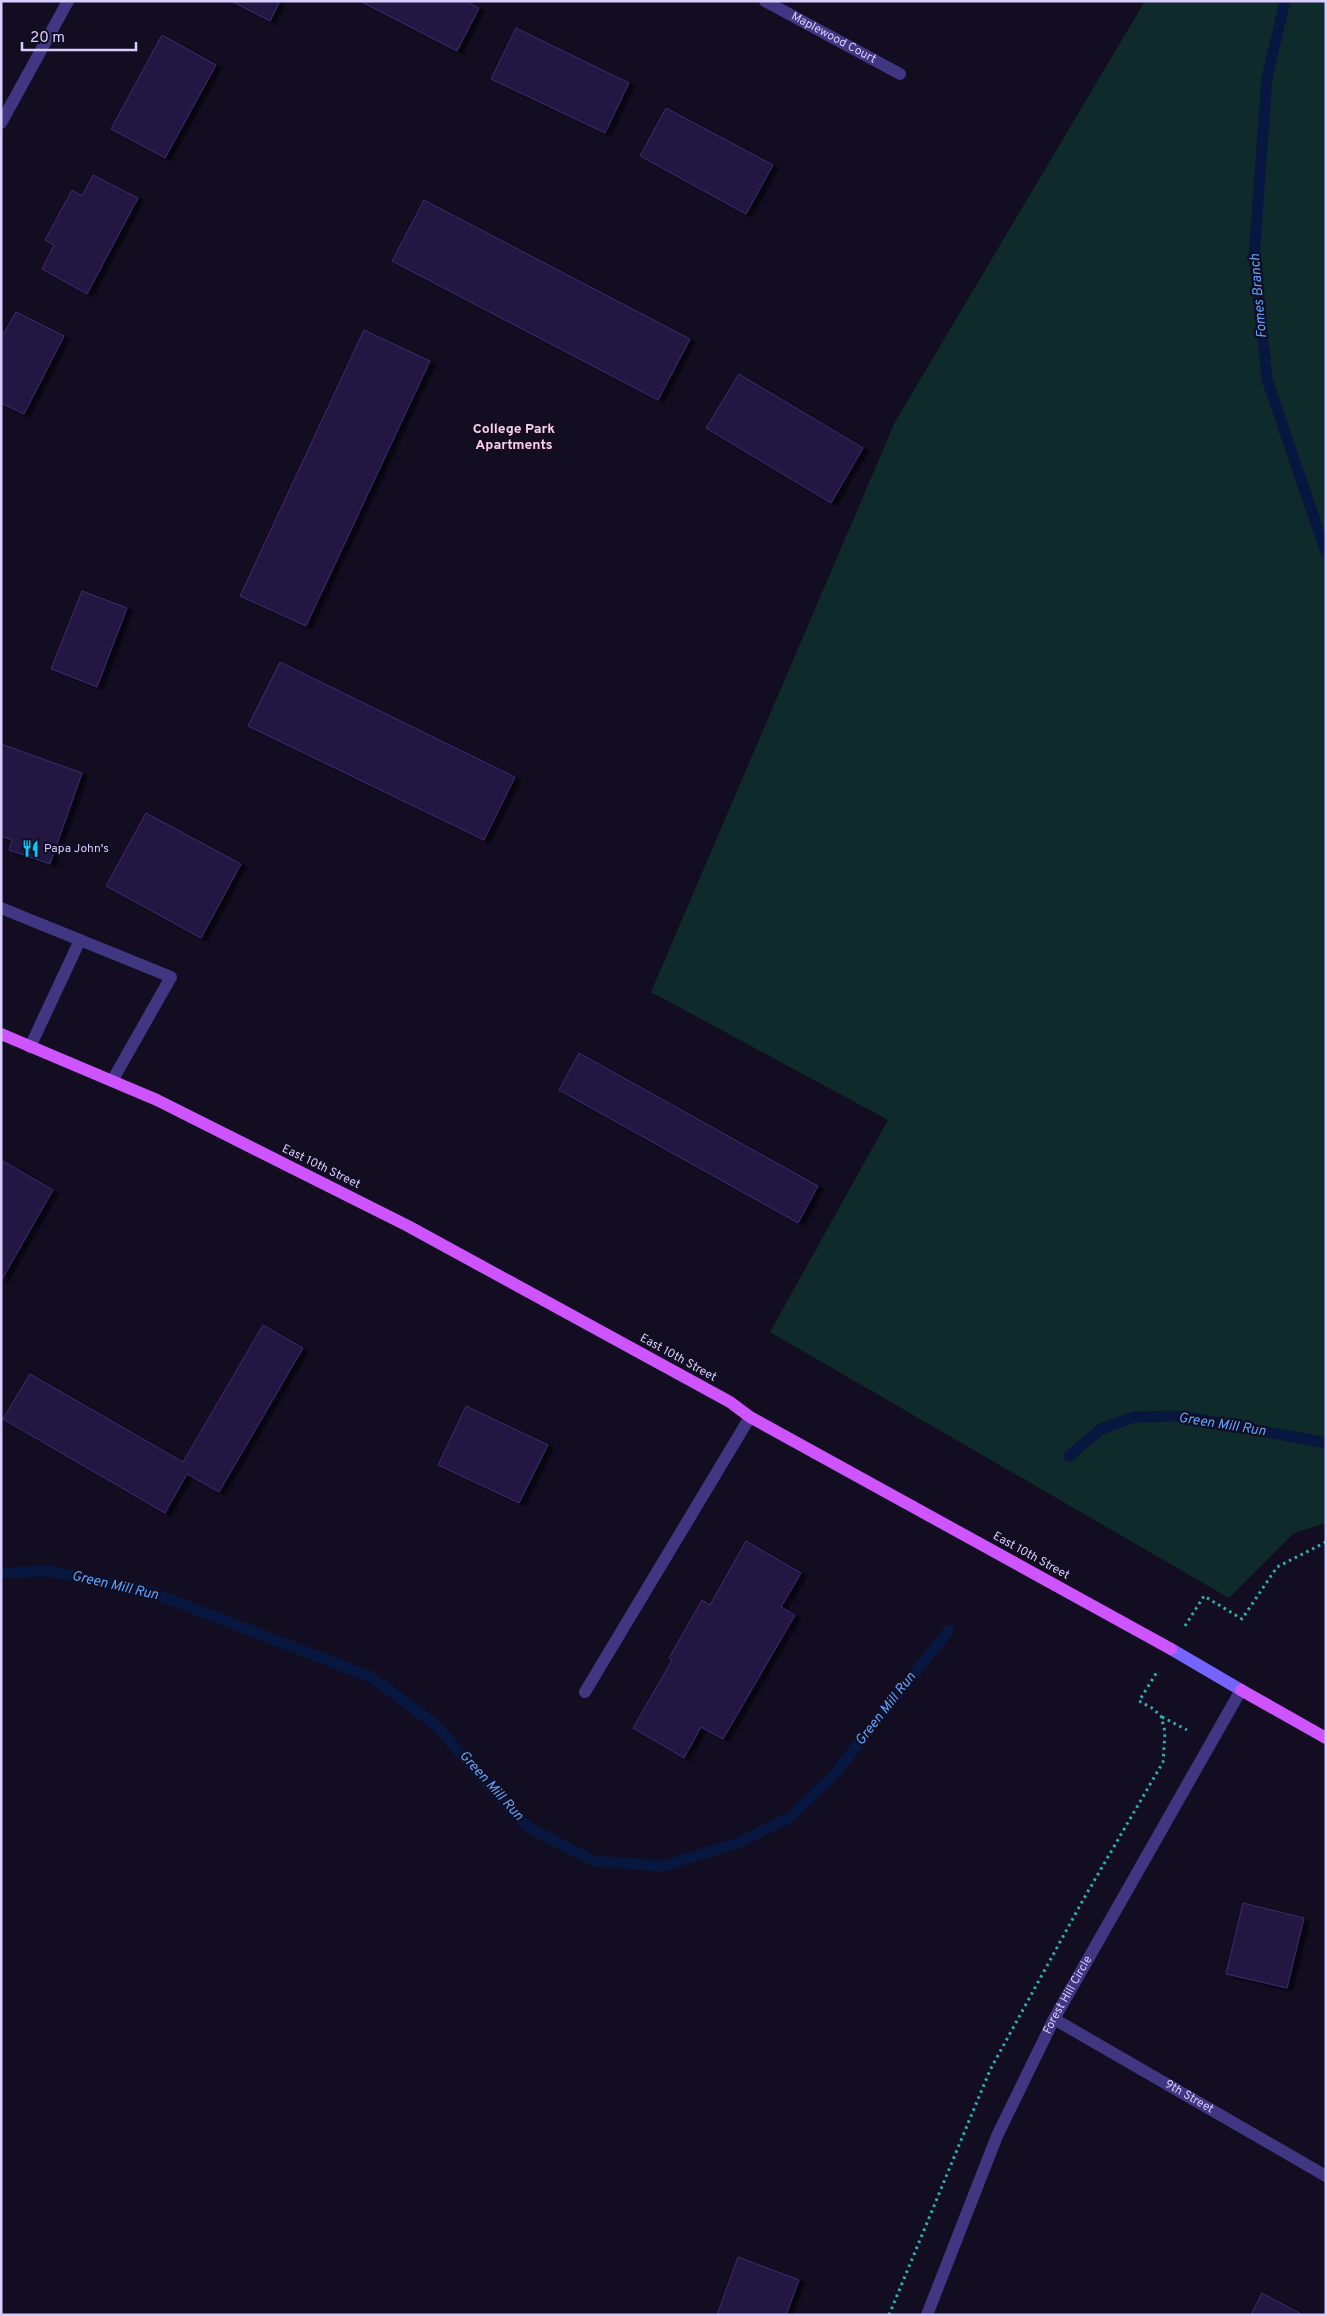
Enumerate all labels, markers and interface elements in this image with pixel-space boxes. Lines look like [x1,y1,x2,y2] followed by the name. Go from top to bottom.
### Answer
[788,9,879,68] street label: Maplewood Court
[22,20,136,52] scale bar
[30,29,65,48] text: 20 m
[1247,253,1271,339] water label: Fomes Branch
[473,421,555,454] district label: College Park Apartments
[20,839,40,859] restaurant icon: Papa John's
[44,841,109,857] place label: Papa John's
[279,1141,363,1193] street label: East 10th Street
[637,1330,719,1386] street label: East 10th Street
[1177,1410,1267,1440] water label: Green Mill Run
[990,1528,1072,1584] street label: East 10th Street
[70,1568,160,1604] water label: Green Mill Run
[852,1669,920,1749] water label: Green Mill Run
[455,1748,527,1825] water label: Green Mill Run
[1040,1953,1096,2037] street label: Forest Hill Circle
[1162,2077,1217,2117] street label: 9th Street

